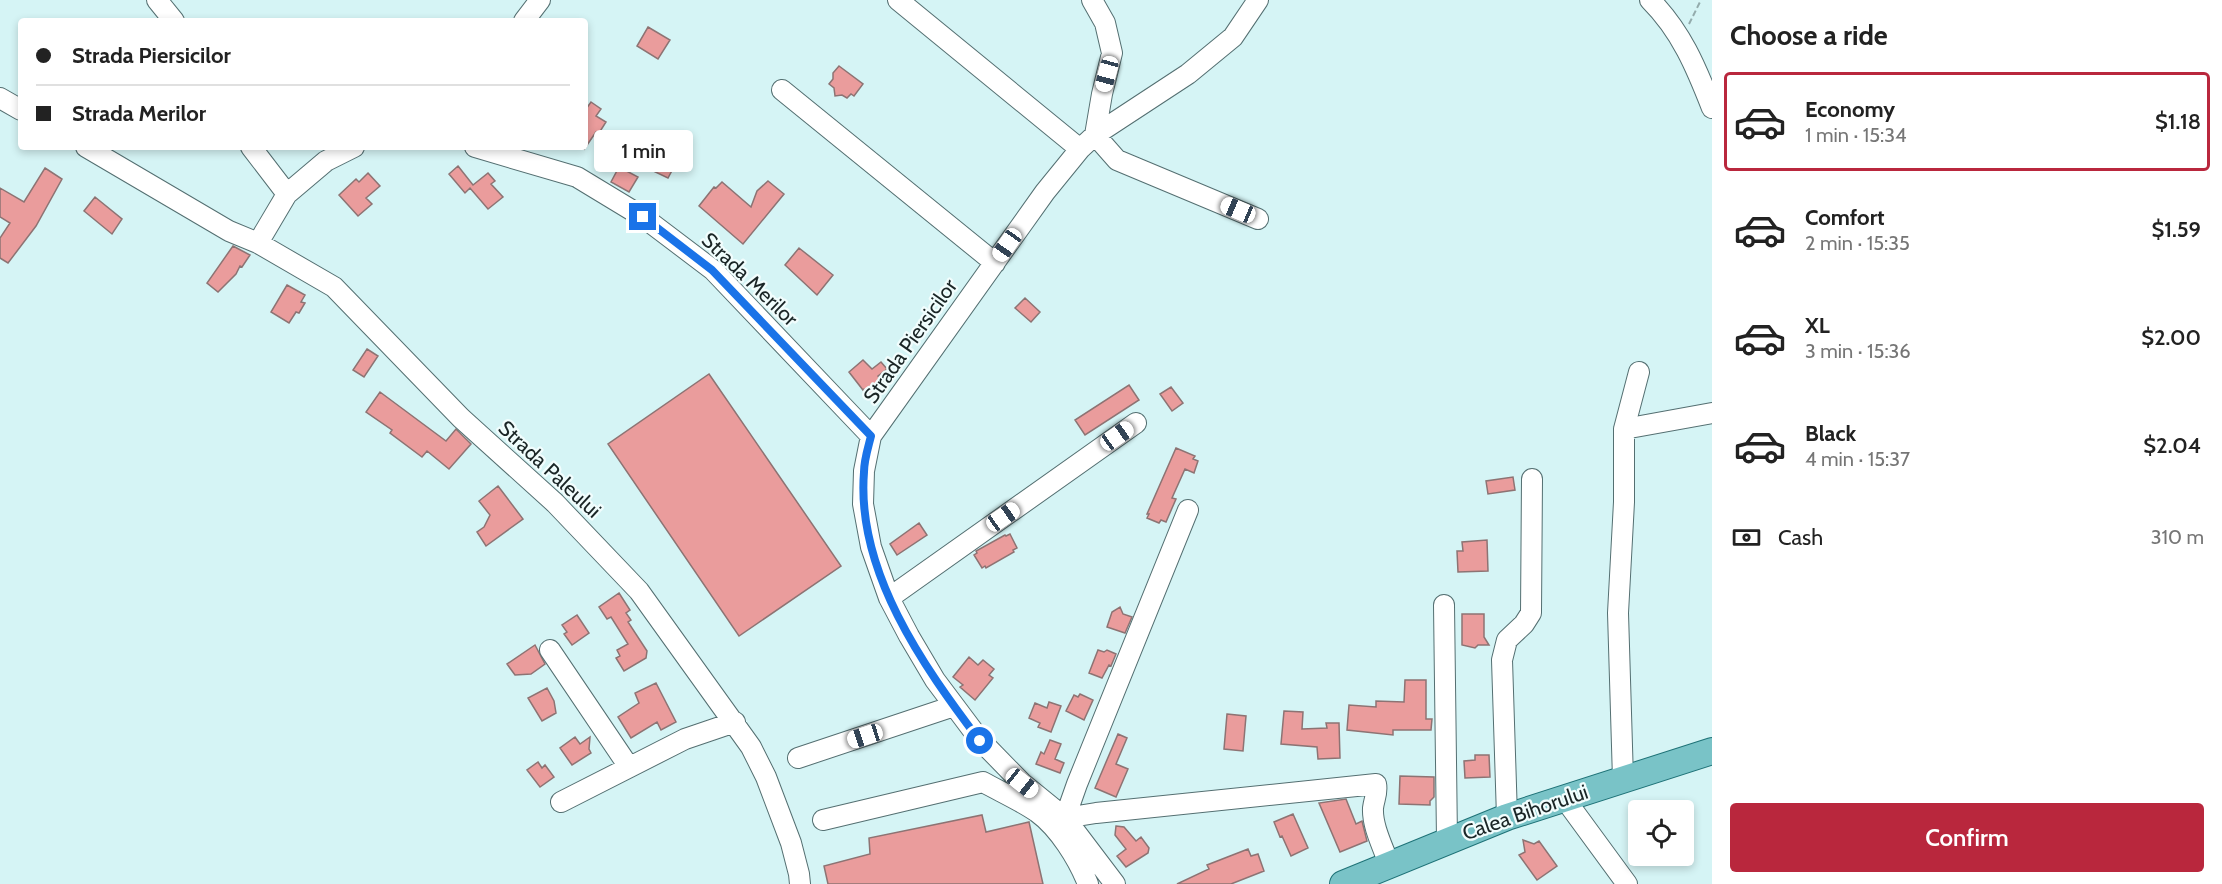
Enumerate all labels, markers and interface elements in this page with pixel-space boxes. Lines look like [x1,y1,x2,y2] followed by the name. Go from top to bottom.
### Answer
[1730,19,1888,52] text: Choose a ride
[72,42,231,69] text: Strada Piersicilor
[1094,54,1120,94] car
[1733,95,1787,149] icon: car
[1805,96,1895,123] text: Economy
[72,100,206,127] text: Strada Merilor
[2155,108,2201,135] text: $1.18
[1805,123,1907,147] text: 1 min · 15:34
[594,130,692,172] callout: 1 min
[621,139,666,163] text: 1 min
[1218,195,1258,225] car
[629,203,656,230] route end
[1733,203,1787,257] icon: car
[1805,204,1884,231] text: Comfort
[2151,216,2201,243] text: $1.59
[989,225,1025,265] car
[697,227,803,331] street label: Strada Merilor
[1805,231,1910,255] text: 2 min · 15:35
[858,274,962,408] street label: Strada Piersicilor
[1733,311,1787,365] icon: car
[1805,312,1830,339] text: XL
[2141,324,2201,351] text: $2.00
[1805,339,1911,363] text: 3 min · 15:36
[494,415,606,523] street label: Strada Paleului
[1097,418,1137,454] car
[1733,419,1787,473] icon: car
[1805,420,1856,447] text: Black
[2143,432,2201,459] text: $2.04
[1805,447,1910,471] text: 4 min · 15:37
[983,499,1023,535] car
[1730,521,1763,554] icon: cash
[1778,524,1823,551] text: Cash
[2151,525,2204,549] text: 310 m
[845,722,885,750] car
[966,727,993,754] route start
[1002,765,1042,801] car
[1459,779,1591,845] street label: Calea Bihorului
[1628,800,1694,866] map controls
[1628,800,1694,866] button: locate
[1730,803,2204,872] button: Confirm

